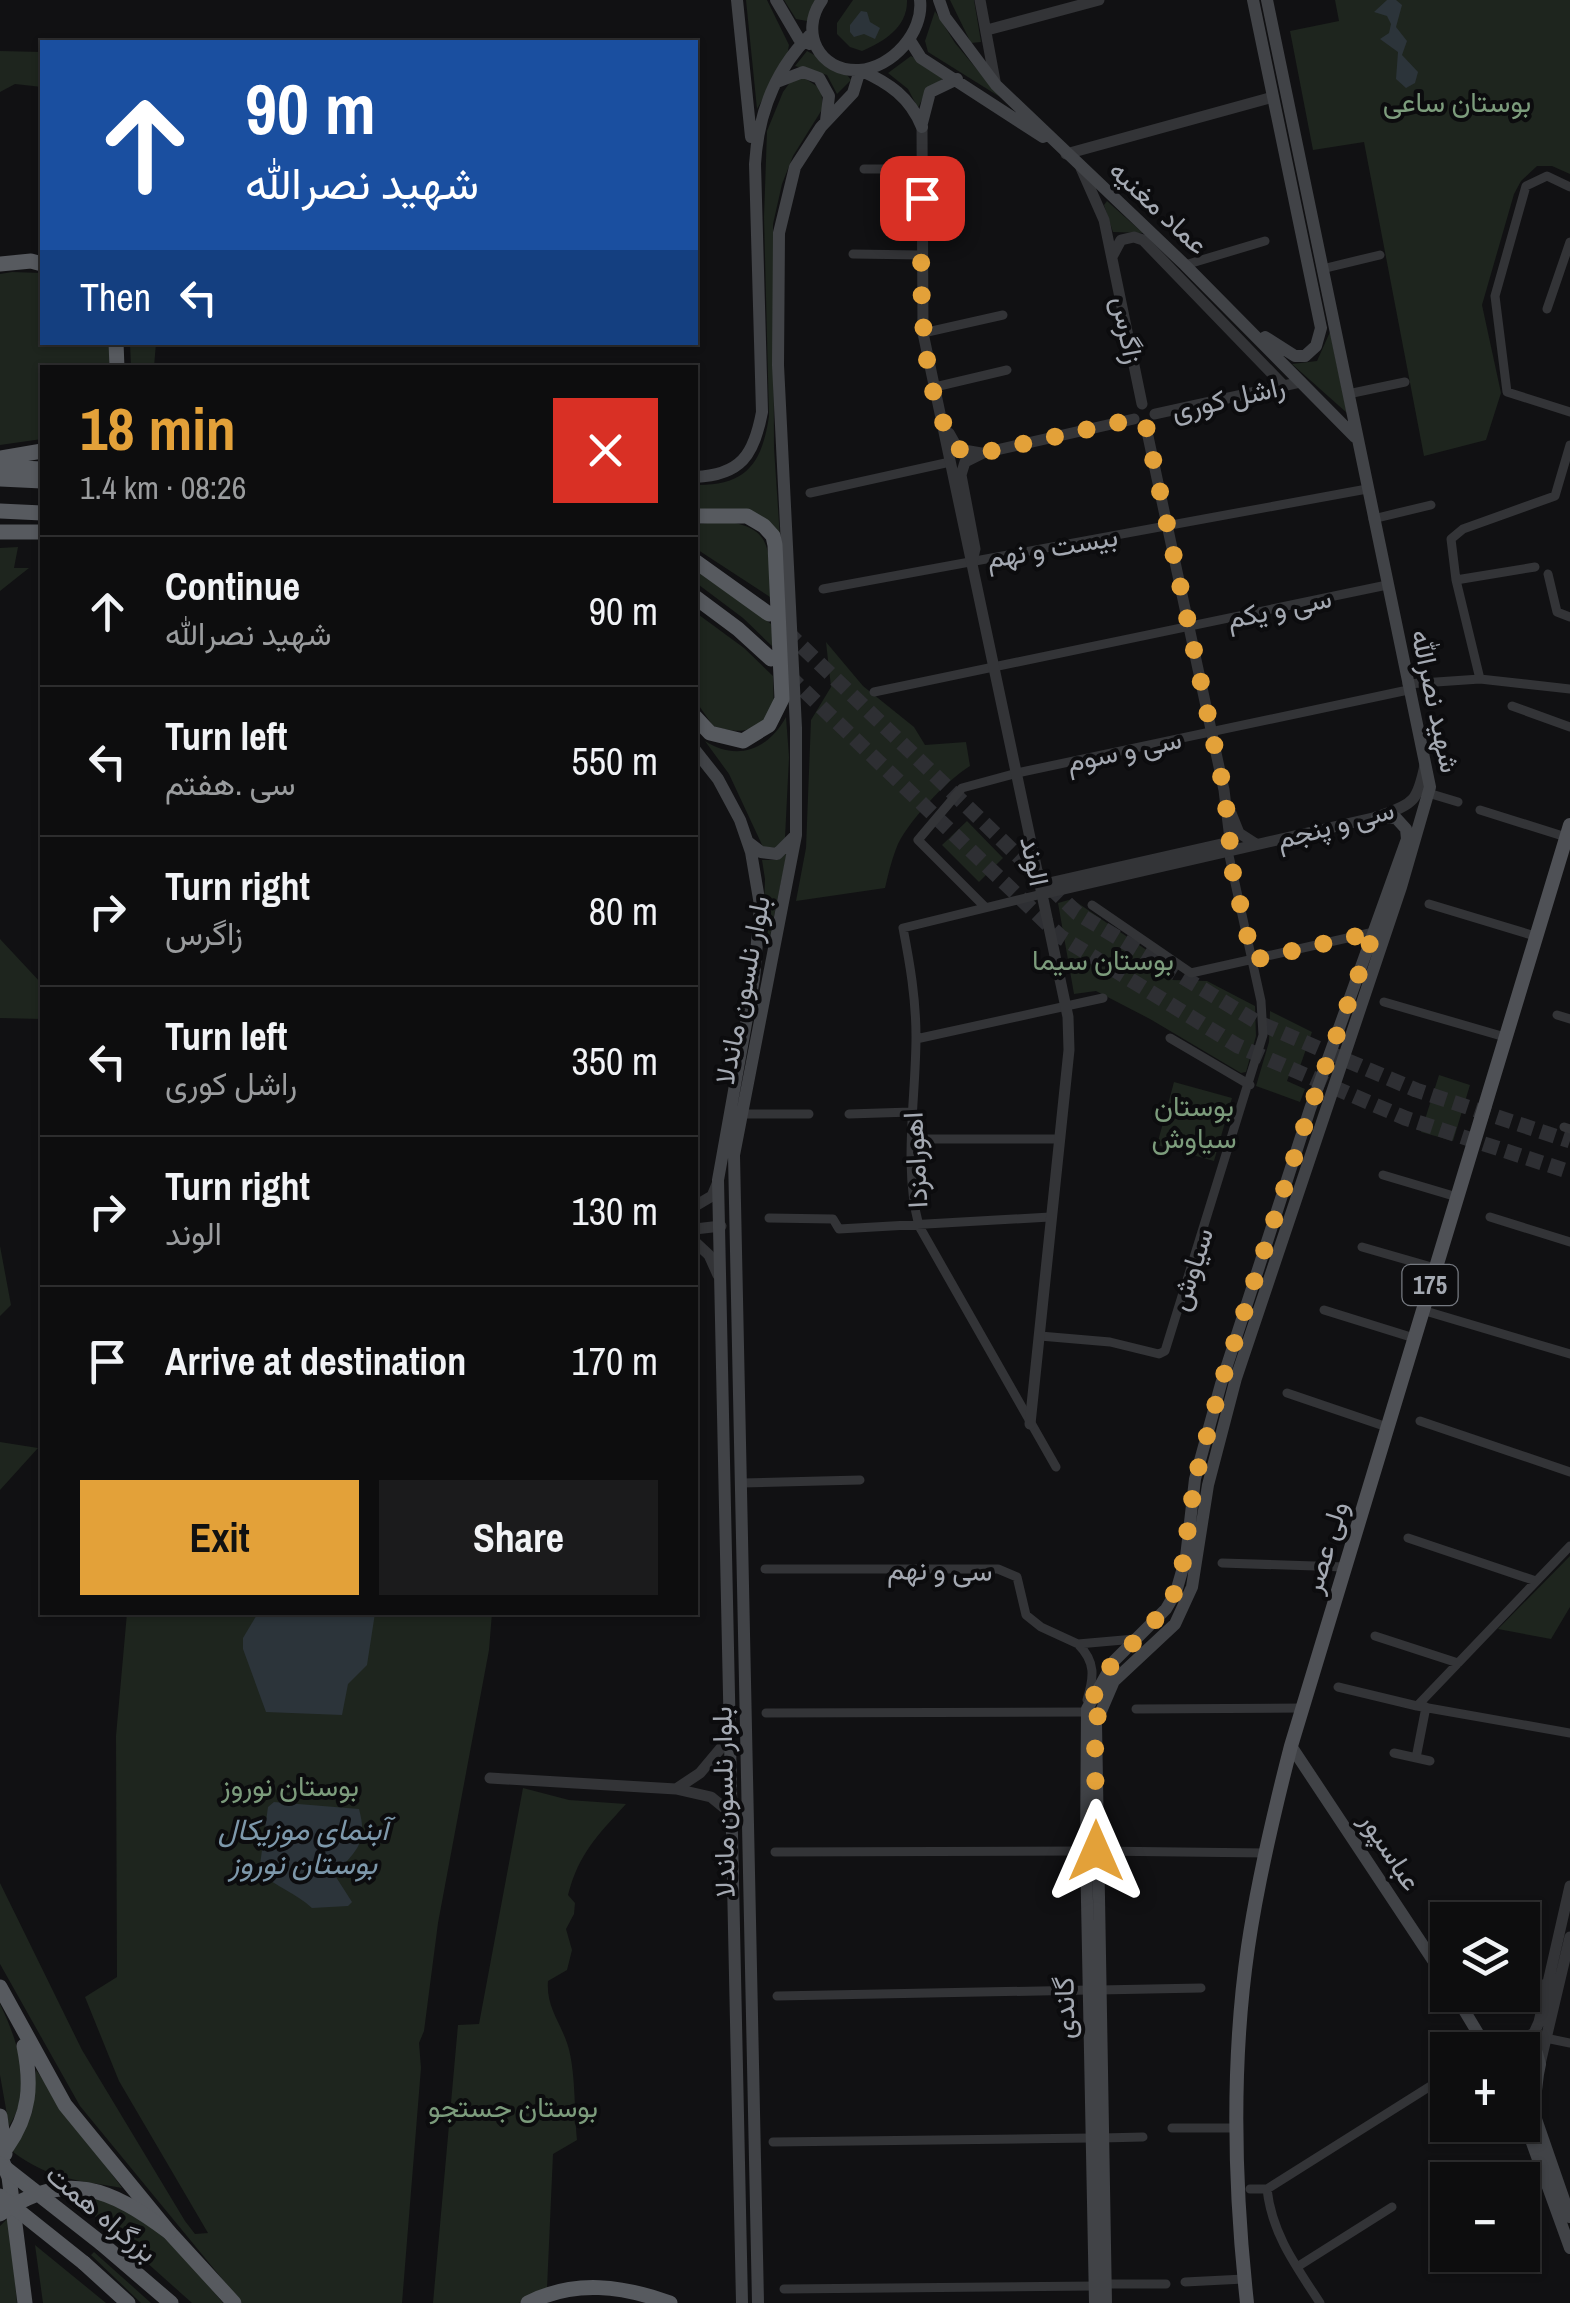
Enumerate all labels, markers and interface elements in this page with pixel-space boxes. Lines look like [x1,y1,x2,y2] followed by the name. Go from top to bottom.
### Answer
[245,62,376,156] text: 90 m
[80,80,210,210] icon: ahead
[1383,83,1531,121] park label: بوستان ساعی
[1101,151,1217,263] street label: عماد مغنیه
[245,152,479,213] text: شهید نصرالله
[880,156,965,241] pin
[895,171,950,226] icon: arrive
[171,270,226,325] icon: left
[80,272,151,323] text: Then
[1103,293,1153,367] street label: زاگرس
[1167,366,1289,430] street label: راشل کوری
[80,388,236,469] text: 18 min
[553,398,658,503] button: close
[80,466,246,509] text: 1.4 km · 08:26
[983,517,1121,577] street label: بیست و نهم
[165,561,300,612] text: Continue
[1223,578,1335,638] street label: سی و یکم
[80,584,135,639] icon: ahead
[589,586,658,637] text: 90 m
[165,612,331,655] text: شهید نصرالله
[1402,626,1470,776] street label: شهید نصرالله
[165,711,287,762] text: Turn left
[1063,719,1185,781] street label: سی و سوم
[80,734,135,789] icon: left
[571,736,658,787] text: 550 m
[165,762,296,805] text: سی .هفتم
[1272,790,1398,858] street label: سی و پنجم
[1011,833,1059,889] street label: الوند
[165,861,310,912] text: Turn right
[80,884,135,939] icon: right
[589,886,658,937] text: 80 m
[705,892,779,1088] street label: بلوار نلسون ماندلا
[165,912,243,955] text: زاگرس
[1032,941,1174,979] park label: بوستان سیما
[165,1011,287,1062] text: Turn left
[80,1034,135,1089] icon: left
[571,1036,658,1087] text: 350 m
[165,1062,297,1105] text: راشل کوری
[1151,1087,1237,1157] park label: بوستان سیاوش
[894,1111,936,1209] street label: اهورامزدا
[165,1161,310,1212] text: Turn right
[80,1184,135,1239] icon: right
[571,1186,658,1237] text: 130 m
[165,1212,222,1255] text: الوند
[1160,1223,1222,1315] street label: سیاوش
[1402,1265,1458,1305] road number: 175
[80,1334,135,1389] icon: arrive
[165,1336,466,1387] text: Arrive at destination
[571,1336,658,1387] text: 170 m
[80,1480,359,1595] button: Exit
[379,1480,658,1595] button: Share
[1293,1496,1357,1599] street label: ولی عصر
[887,1550,993,1590] street label: سی و نهم
[702,1706,744,1898] street label: بلوار نلسون ماندلا
[220,1767,359,1805] park label: بوستان نوروز
[1044,1799,1148,1903] position arrow
[1351,1803,1431,1898] street label: عباسپور
[218,1809,396,1883] water label: آبنمای موزیکال بوستان نوروز
[1430,1902,1540,2272] map controls
[1430,1902,1540,2012] button: layers
[1044,1976,1084,2040] street label: گاندی
[1430,2032,1540,2142] button: +
[428,2088,598,2126] park label: بوستان جستجو
[38,2155,166,2271] street label: بزرگراه همت
[1430,2162,1540,2272] button: −

